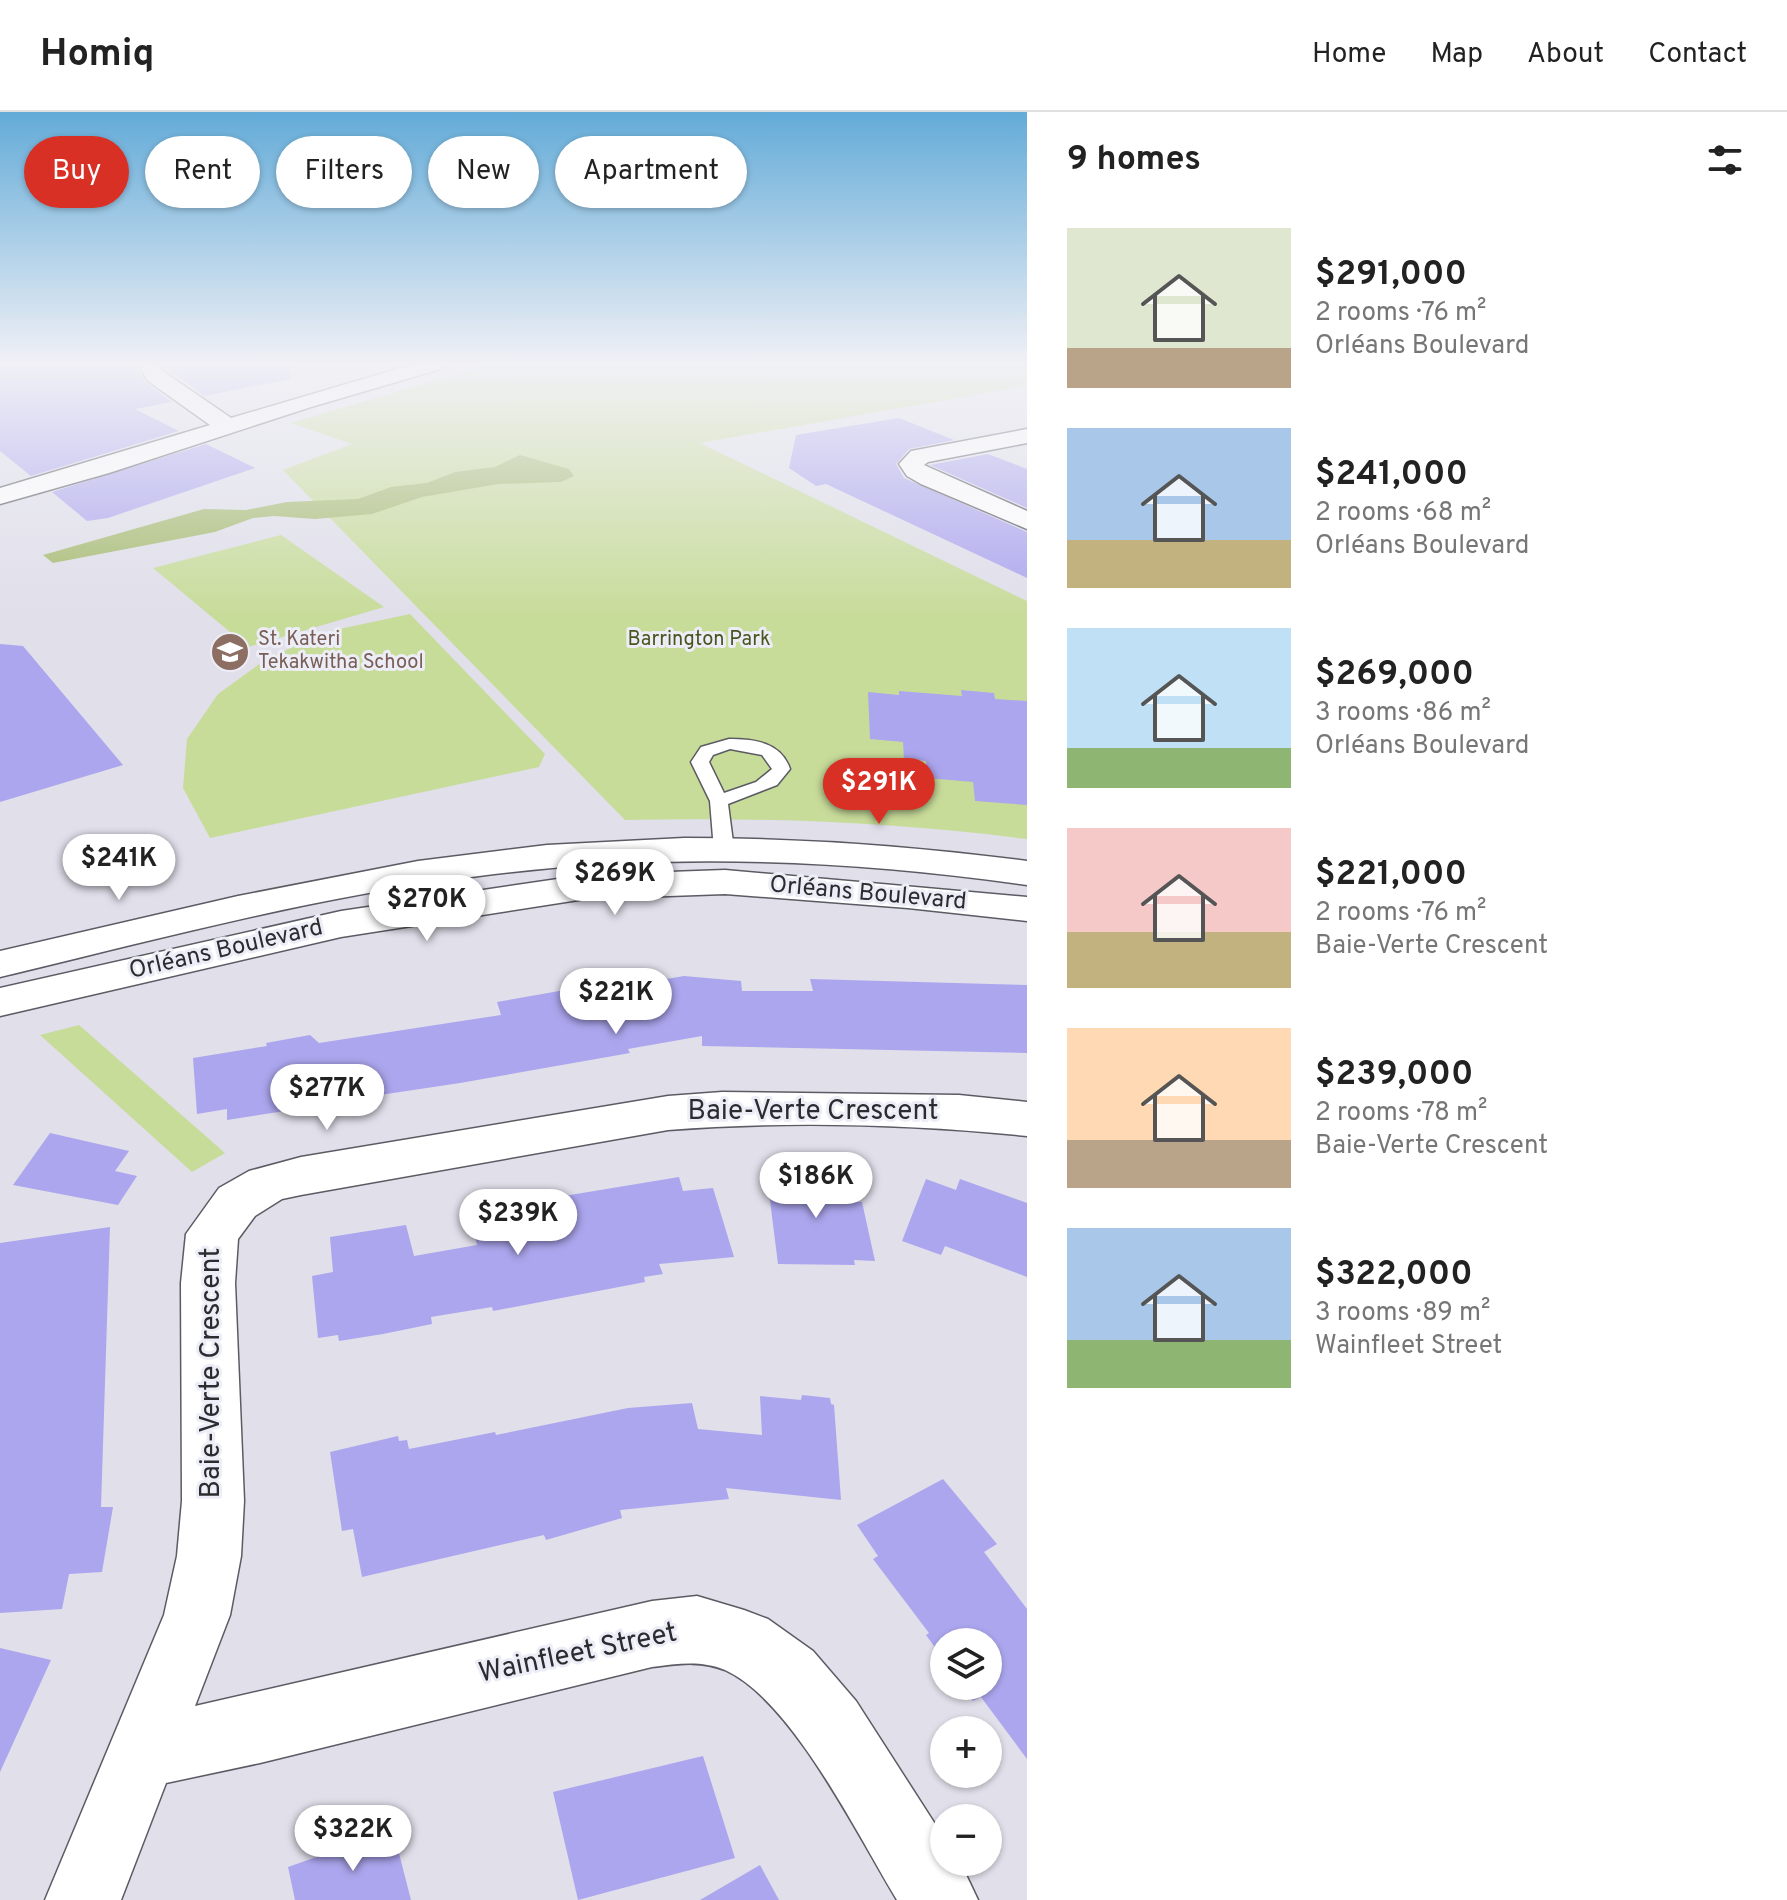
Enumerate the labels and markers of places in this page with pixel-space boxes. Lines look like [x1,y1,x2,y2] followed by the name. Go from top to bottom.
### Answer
[258,627,424,676] place label: St. Kateri Tekakwitha School
[209,631,251,673] school or university icon: St. Kateri Tekakwitha School
[823,758,935,826] pin: $291K
[63,834,175,902] pin: $241K
[559,849,671,917] pin: $269K
[371,875,483,943] pin: $270K
[560,968,672,1036] pin: $221K
[271,1064,383,1132] pin: $277K
[760,1152,872,1220] pin: $186K
[462,1189,574,1257] pin: $239K
[297,1805,409,1873] pin: $322K

